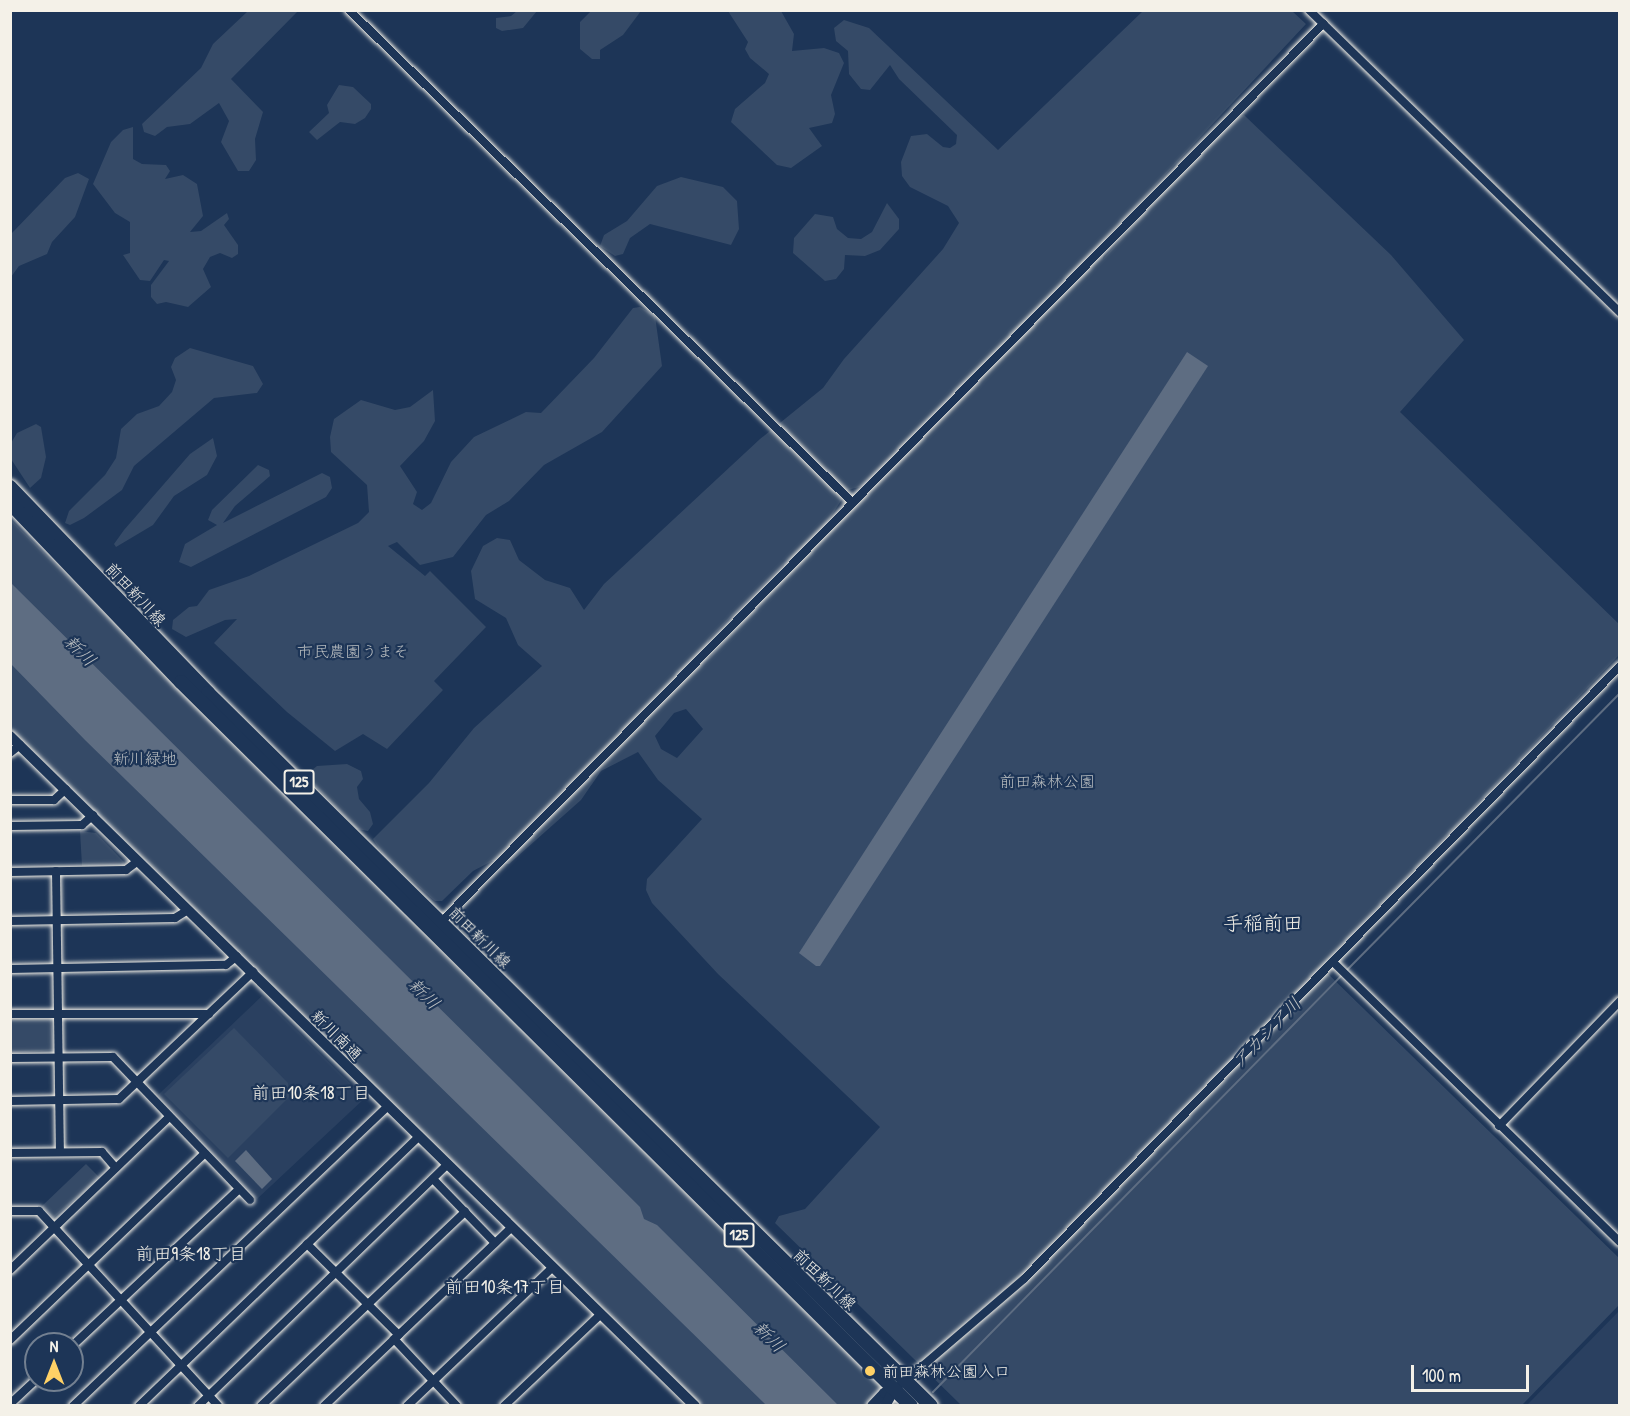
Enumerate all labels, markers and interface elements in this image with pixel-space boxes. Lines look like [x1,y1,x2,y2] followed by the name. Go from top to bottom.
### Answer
[102,558,170,630] street label: 前田新川線
[60,631,100,671] water label: 新川
[297,641,409,661] park label: 市民農園うまそ
[113,748,177,768] park label: 新川緑地
[282,770,316,794] road number: 125
[999,771,1095,791] park label: 前田森林公園
[445,902,515,972] street label: 前田新川線
[1223,910,1303,934] district label: 手稲前田
[404,974,444,1014] water label: 新川
[1228,993,1306,1073] water label: アカシア川
[308,1006,366,1064] street label: 新川南通
[252,1082,370,1104] district label: 前田10条18丁目
[722,1223,756,1247] road number: 125
[136,1243,246,1265] district label: 前田9条18丁目
[790,1244,860,1314] street label: 前田新川線
[445,1276,565,1298] district label: 前田10条17丁目
[749,1317,789,1357] water label: 新川
[24,1332,84,1392] north arrow
[50,1335,58,1357] text: N
[1414,1353,1532,1391] scale bar
[882,1361,1010,1381] place label: 前田森林公園入口
[1422,1363,1461,1388] text: 100 m
[863,1364,877,1378] marker: 前田森林公園入口

